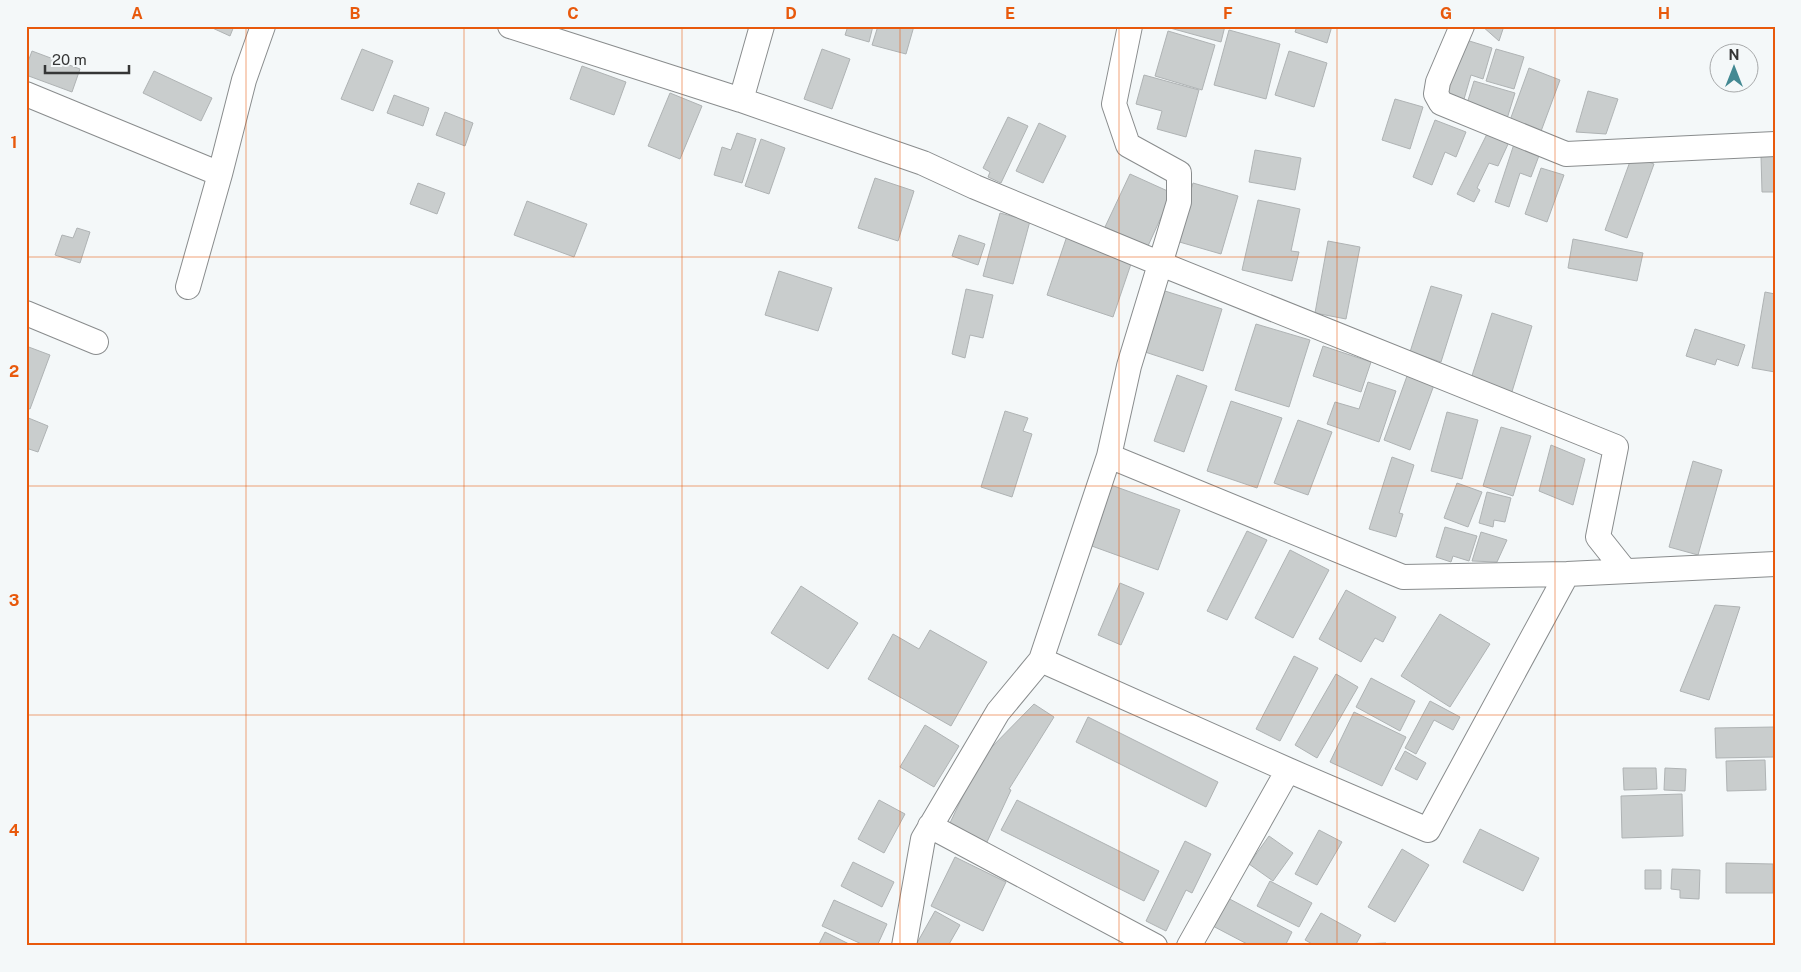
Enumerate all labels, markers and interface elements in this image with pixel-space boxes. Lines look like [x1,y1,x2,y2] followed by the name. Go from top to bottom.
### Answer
[131,4,143,23] text: A
[350,4,361,23] text: B
[567,4,579,23] text: C
[785,4,797,23] text: D
[1005,4,1015,23] text: E
[1223,4,1233,23] text: F
[1440,4,1452,23] text: G
[1658,4,1670,23] text: H
[45,42,129,74] scale bar
[1708,42,1758,92] north arrow
[1729,47,1739,63] text: N
[52,51,87,68] text: 20 m
[11,133,17,152] text: 1
[9,362,19,381] text: 2
[9,591,19,610] text: 3
[9,821,20,840] text: 4

